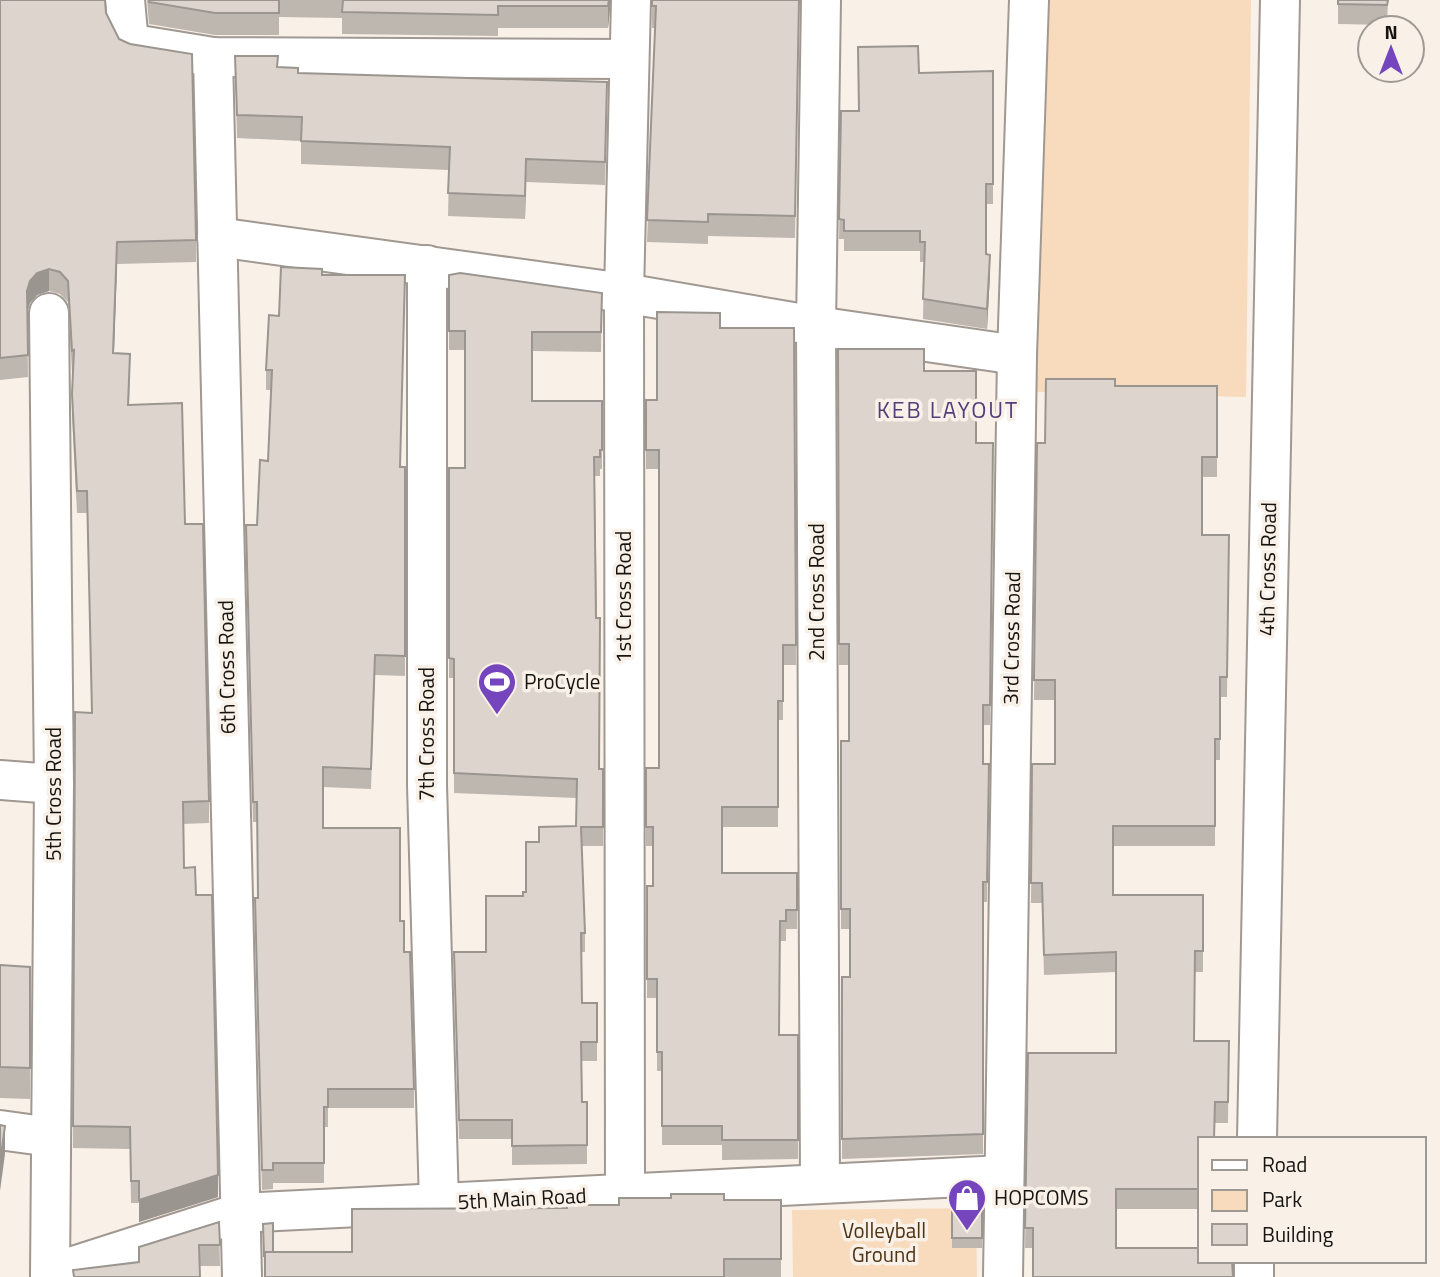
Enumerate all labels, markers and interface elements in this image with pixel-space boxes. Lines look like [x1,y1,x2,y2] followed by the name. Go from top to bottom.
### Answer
[1356,14,1426,84] north arrow
[1384,17,1398,46] text: N
[877,392,1019,427] district label: KEB LAYOUT
[1250,502,1284,636] street label: 4th Cross Road
[800,523,832,661] street label: 2nd Cross Road
[607,531,639,663] street label: 1st Cross Road
[994,571,1028,705] street label: 3rd Cross Road
[209,600,243,734] street label: 6th Cross Road
[476,661,518,716] sports icon: ProCycle
[524,665,600,697] place label: ProCycle
[410,667,442,801] street label: 7th Cross Road
[37,727,69,861] street label: 5th Cross Road
[1198,1137,1426,1263] legend
[1262,1148,1307,1180] text: Road
[946,1177,988,1232] shop icon: HOPCOMS
[457,1179,587,1217] street label: 5th Main Road
[994,1181,1089,1213] place label: HOPCOMS
[1262,1183,1302,1215] text: Park
[842,1214,926,1270] park label: Volleyball Ground
[1262,1218,1334,1250] text: Building

